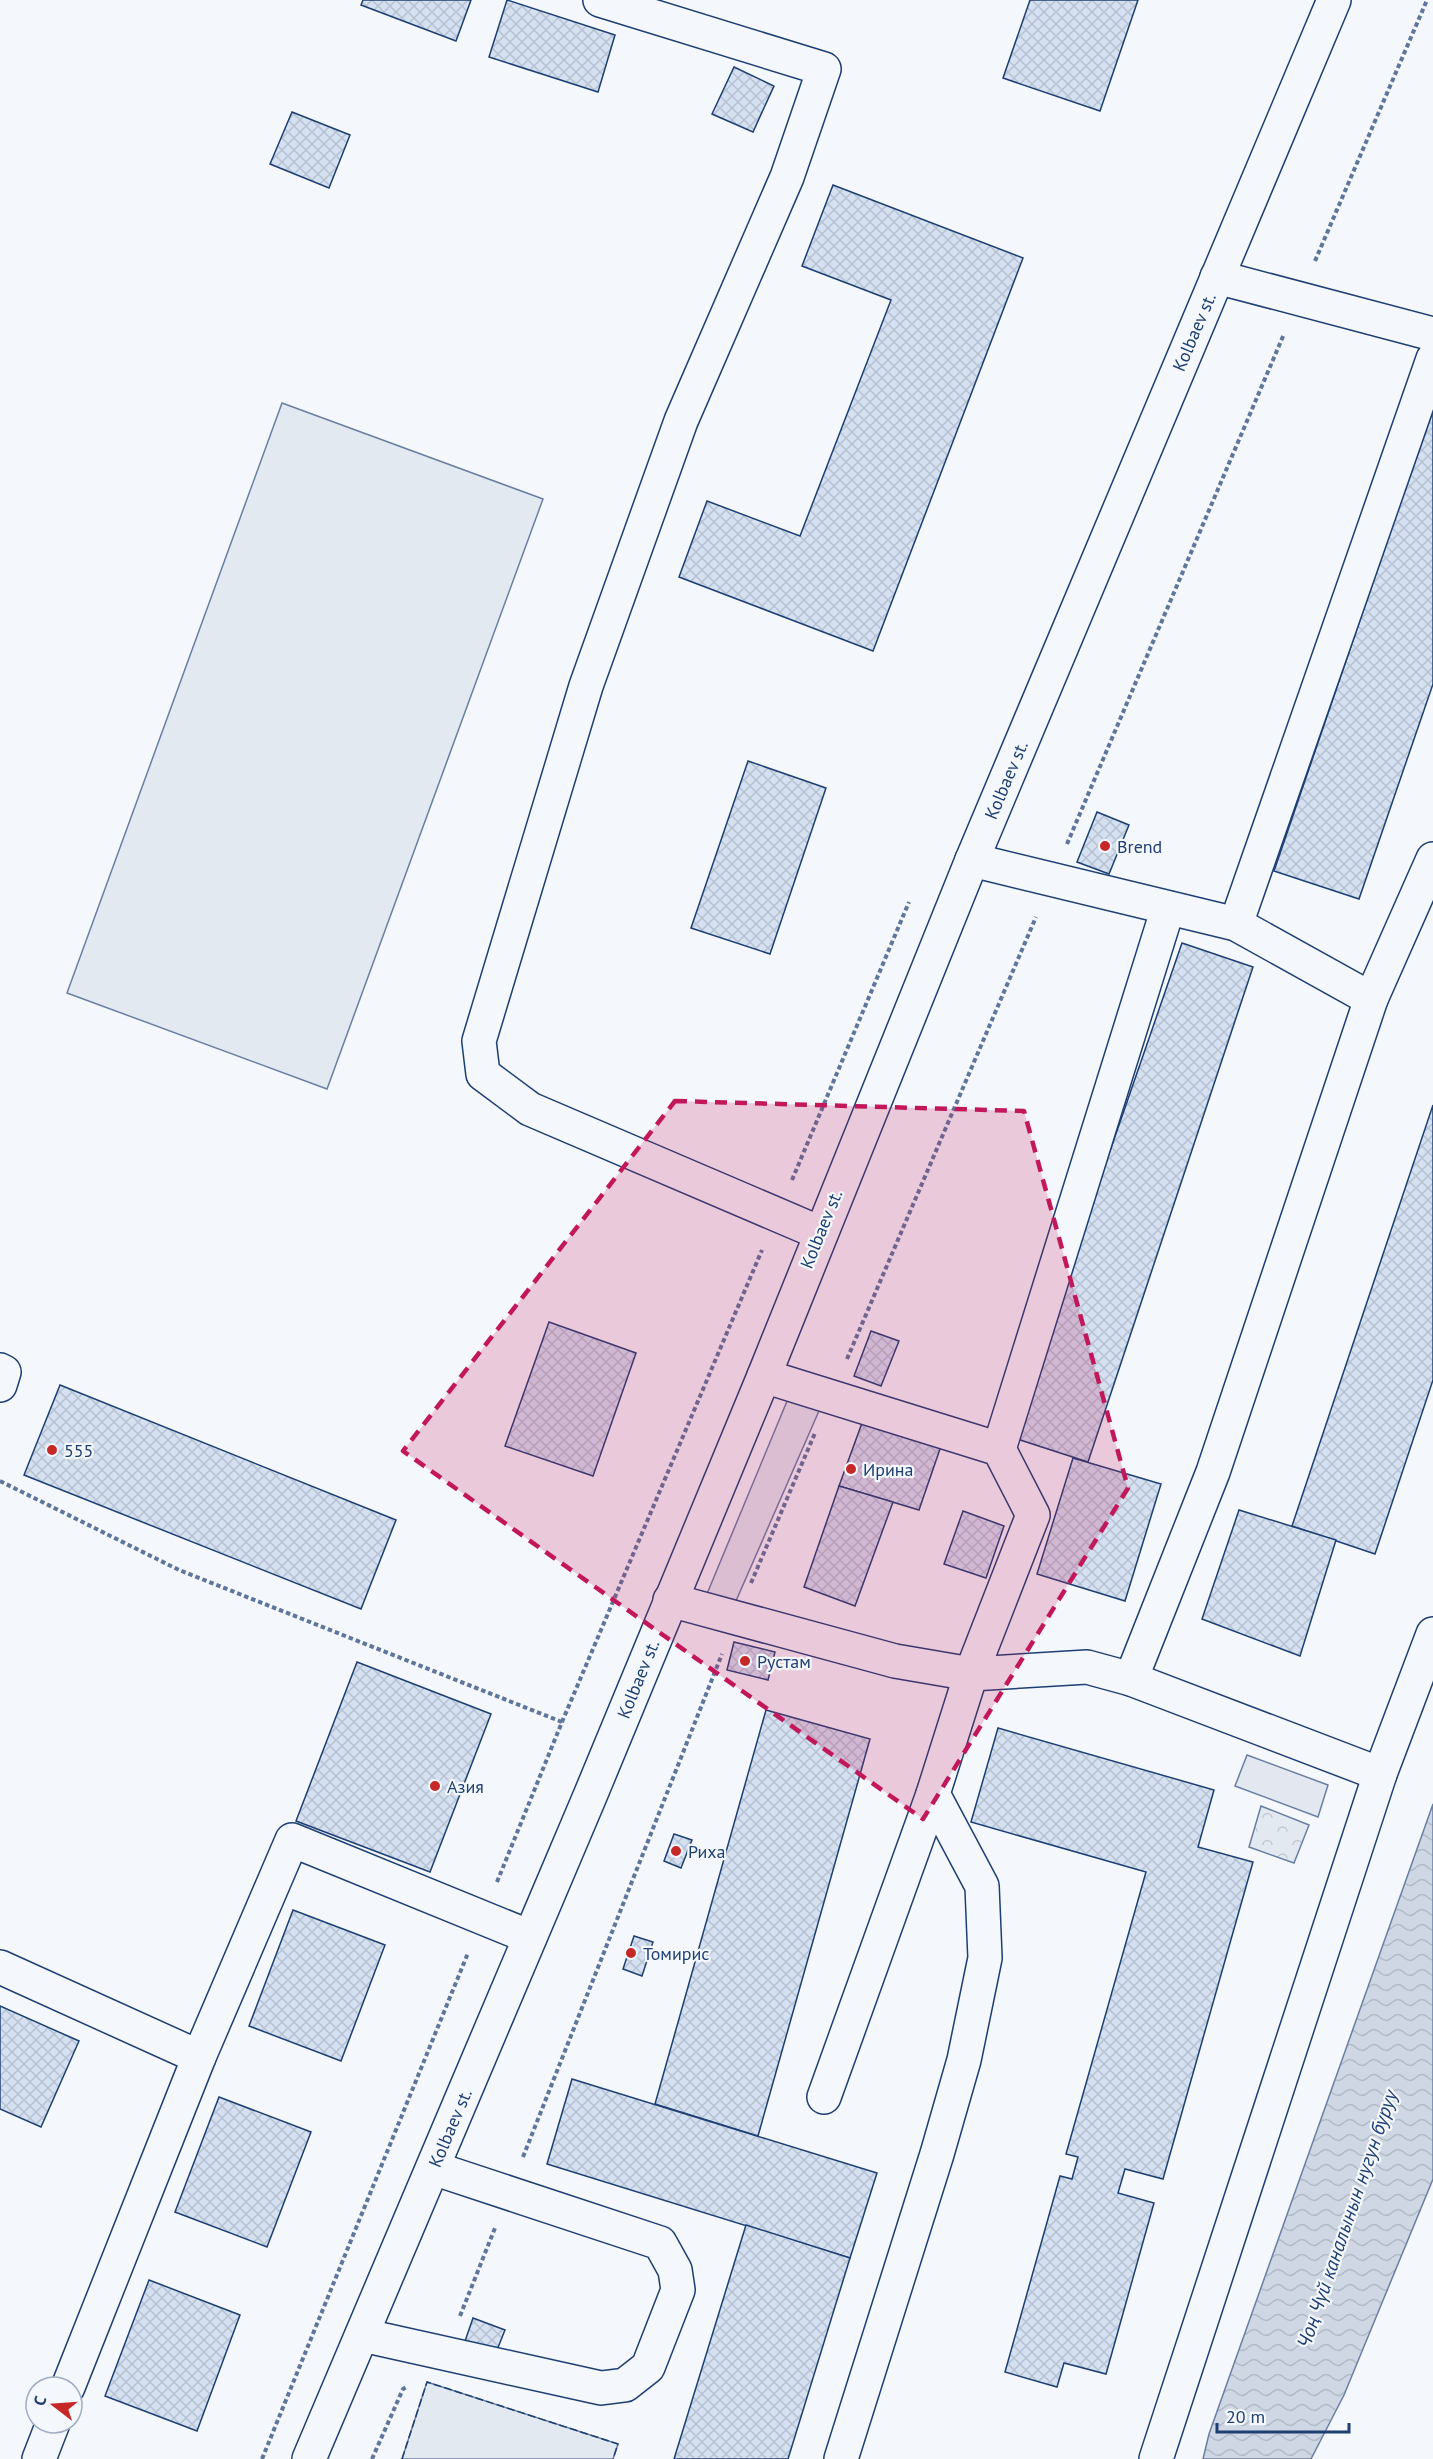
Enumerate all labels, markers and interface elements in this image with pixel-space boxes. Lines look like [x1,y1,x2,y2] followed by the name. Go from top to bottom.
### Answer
[1167,289,1221,375] street label: Kolbaev st.
[979,737,1033,823] street label: Kolbaev st.
[1117,835,1162,858] place label: Brend
[1098,839,1112,853] marker: Brend
[795,1186,847,1272] street label: Kolbaev st.
[64,1439,93,1462] place label: 555
[45,1443,59,1457] marker: 555
[863,1458,913,1481] place label: Ирина
[844,1462,858,1476] marker: Ирина
[612,1636,664,1722] street label: Kolbaev st.
[757,1650,811,1673] place label: Рустам
[738,1654,752,1668] marker: Рустам
[447,1775,484,1798] place label: Азия
[428,1779,442,1793] marker: Азия
[688,1840,725,1863] place label: Риха
[669,1844,683,1858] marker: Риха
[643,1942,709,1965] place label: Томирис
[624,1946,638,1960] marker: Томирис
[423,2085,477,2171] street label: Kolbaev st.
[1291,2085,1404,2351] water label: Чоң Чүй каналынын нугун буруу
[24,2375,84,2435] north arrow
[29,2393,51,2408] text: С
[1217,2396,1349,2434] scale bar
[1226,2405,1265,2428] text: 20 m

